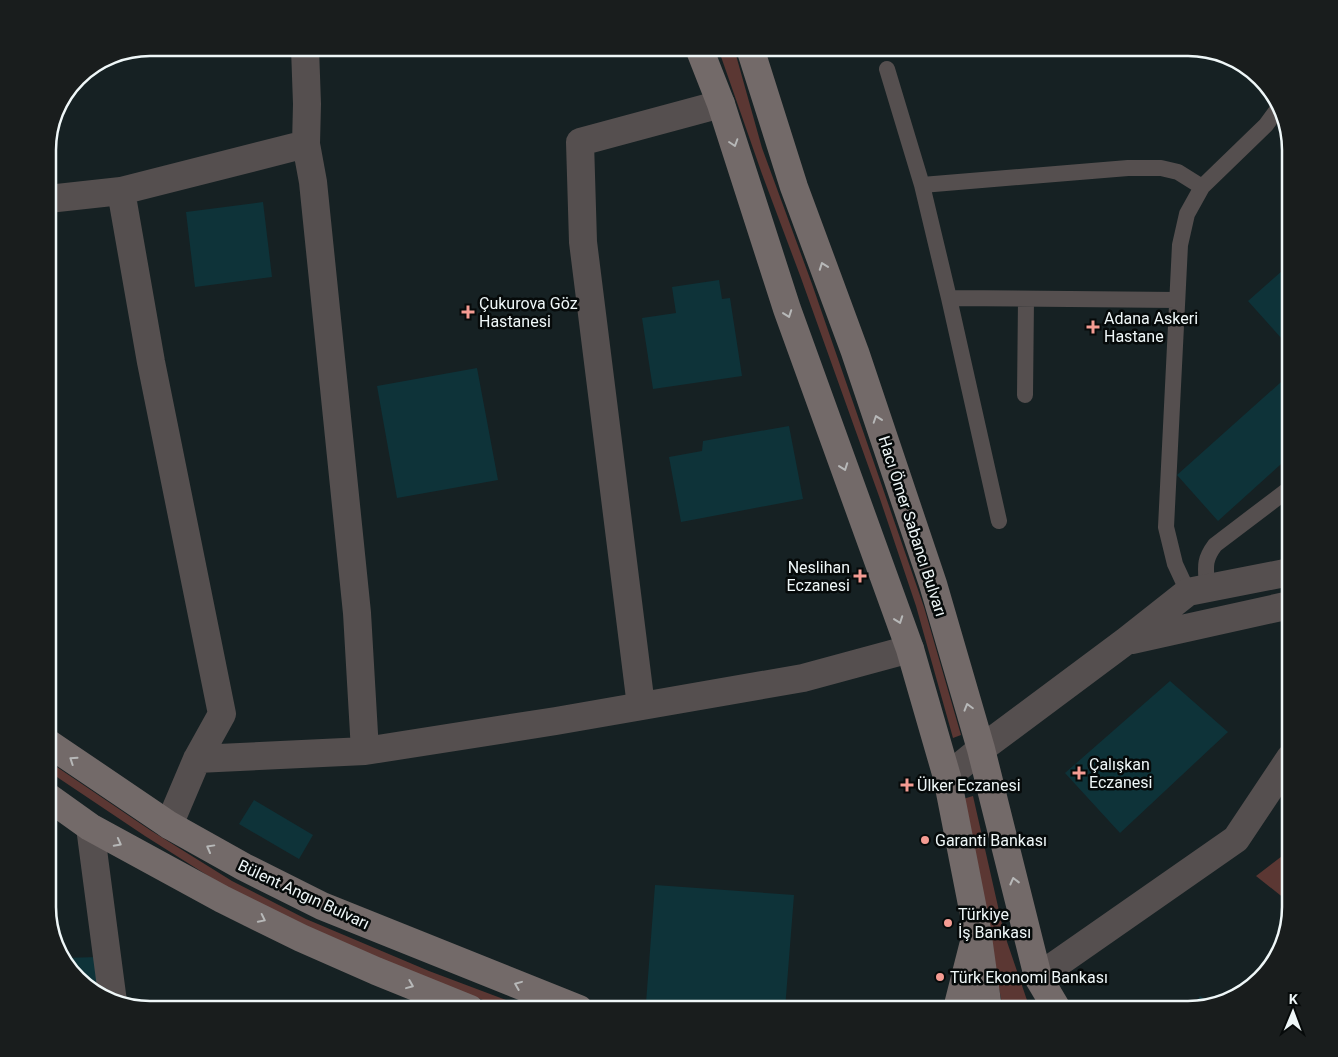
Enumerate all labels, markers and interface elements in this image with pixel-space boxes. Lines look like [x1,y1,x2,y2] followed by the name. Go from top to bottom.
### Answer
[728,138,738,146] one-way arrow
[819,262,829,270] one-way arrow
[479,294,578,331] place label: Çukurova Göz Hastanesi
[461,305,475,319] marker: Çukurova Göz Hastanesi
[783,309,793,318] one-way arrow
[1104,309,1198,346] place label: Adana Askeri Hastane
[1086,320,1100,334] marker: Adana Askeri Hastane
[873,415,883,424] one-way arrow
[874,433,951,619] street label: Hacı Ömer Sabancı Bulvarı
[838,462,848,471] one-way arrow
[787,558,850,595] place label: Neslihan Eczanesi
[854,570,866,582] marker: Neslihan Eczanesi
[893,615,903,623] one-way arrow
[964,704,974,712] one-way arrow
[1089,755,1152,792] place label: Çalışkan Eczanesi
[69,757,79,766] one-way arrow
[1073,767,1085,779] marker: Çalışkan Eczanesi
[917,776,1021,795] place label: Ülker Eczanesi
[901,779,913,791] marker: Ülker Eczanesi
[935,831,1047,850] place label: Garanti Bankası
[919,834,931,846] marker: Garanti Bankası
[113,836,122,846] one-way arrow
[206,844,215,854] one-way arrow
[235,856,372,933] street label: Bülent Angın Bulvarı
[1009,877,1020,886] one-way arrow
[958,905,1031,942] place label: Türkiye İş Bankası
[256,912,265,922] one-way arrow
[942,917,954,929] marker: Türkiye İş Bankası
[950,968,1108,987] place label: Türk Ekonomi Bankası
[934,971,946,983] marker: Türk Ekonomi Bankası
[405,979,414,989] one-way arrow
[514,981,523,991] one-way arrow
[1268,987,1318,1037] north arrow
[1289,991,1298,1007] text: K

